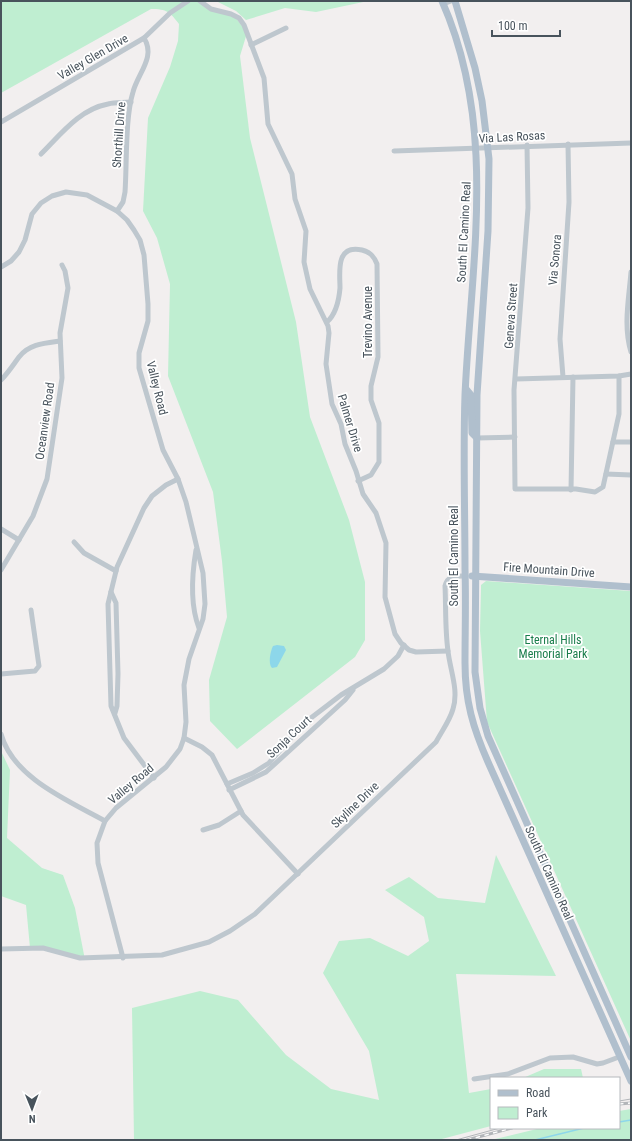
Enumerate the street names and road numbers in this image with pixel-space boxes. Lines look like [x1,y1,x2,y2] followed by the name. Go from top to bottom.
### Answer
[55,31,131,83] street label: Valley Glen Drive
[110,101,128,169] street label: Shorthill Drive
[478,128,546,146] street label: Via Las Rosas
[454,181,474,283] street label: South El Camino Real
[546,234,564,286] street label: Via Sonora
[502,282,520,349] street label: Geneva Street
[361,286,375,358] street label: Trevino Avenue
[144,360,170,416] street label: Valley Road
[33,381,57,461] street label: Oceanview Road
[335,392,366,454] street label: Palmer Drive
[447,505,461,607] street label: South El Camino Real
[503,560,596,580] street label: Fire Mountain Drive
[264,713,314,761] street label: Sonja Court
[105,761,157,807] street label: Valley Road
[328,779,382,831] street label: Skyline Drive
[522,824,576,922] street label: South El Camino Real

